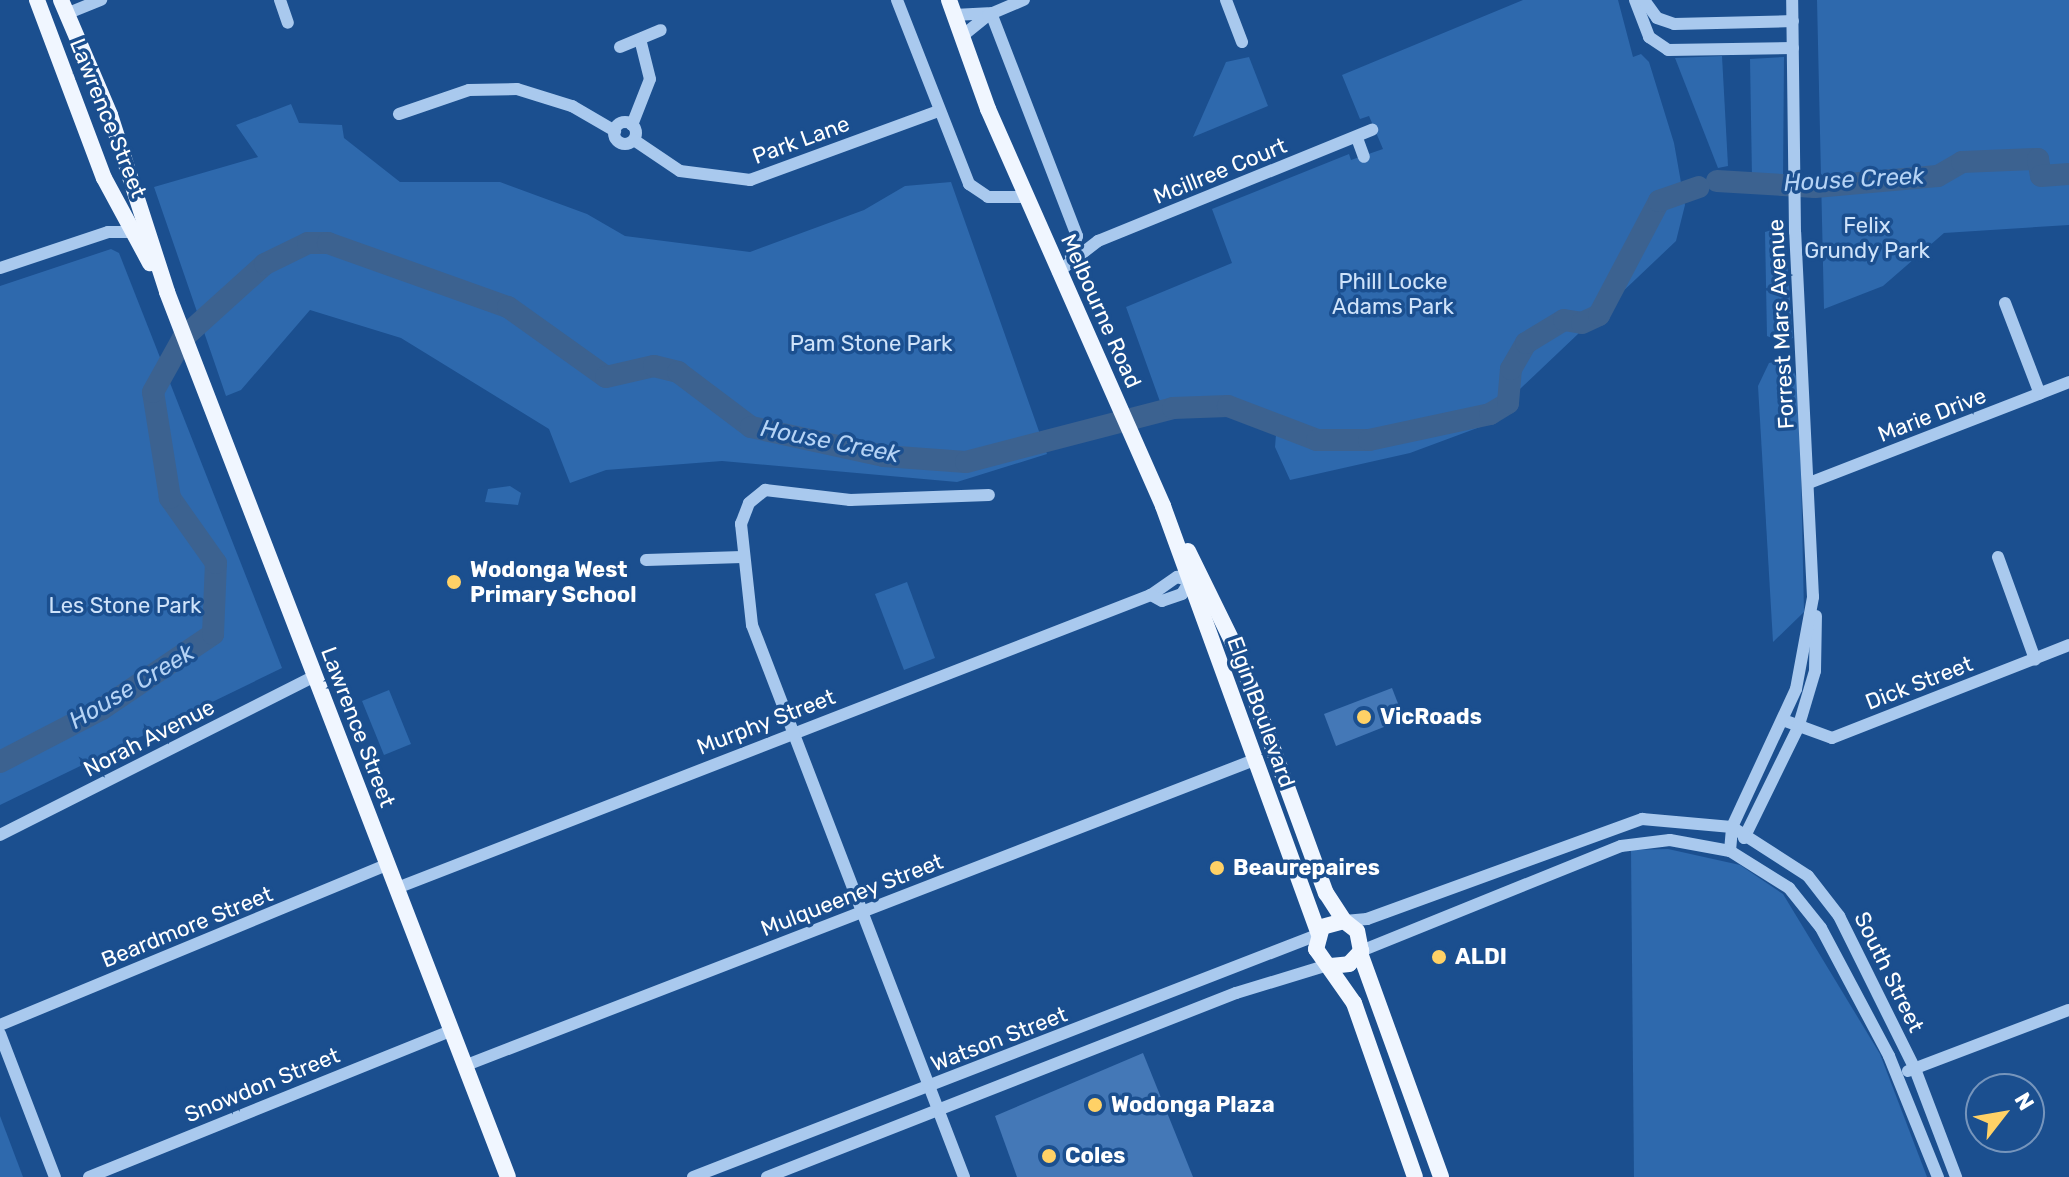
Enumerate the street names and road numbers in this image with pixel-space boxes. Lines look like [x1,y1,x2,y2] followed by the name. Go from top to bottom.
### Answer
[64,35,152,201] street label: Lawrence Street
[749,110,853,170] street label: Park Lane
[1150,132,1290,210] street label: Mcillree Court
[1762,218,1800,430] street label: Forrest Mars Avenue
[1055,230,1147,392] street label: Melbourne Road
[1874,382,1990,448] street label: Marie Drive
[1221,633,1301,791] street label: Elgin Boulevard
[315,643,401,811] street label: Lawrence Street
[1862,650,1976,716] street label: Dick Street
[693,683,839,761] street label: Murphy Street
[79,694,219,782] street label: Norah Avenue
[757,848,947,942] street label: Mulqueeney Street
[98,881,276,973] street label: Beardmore Street
[1849,908,1929,1036] street label: South Street
[927,1001,1071,1077] street label: Watson Street
[181,1042,343,1128] street label: Snowdon Street

